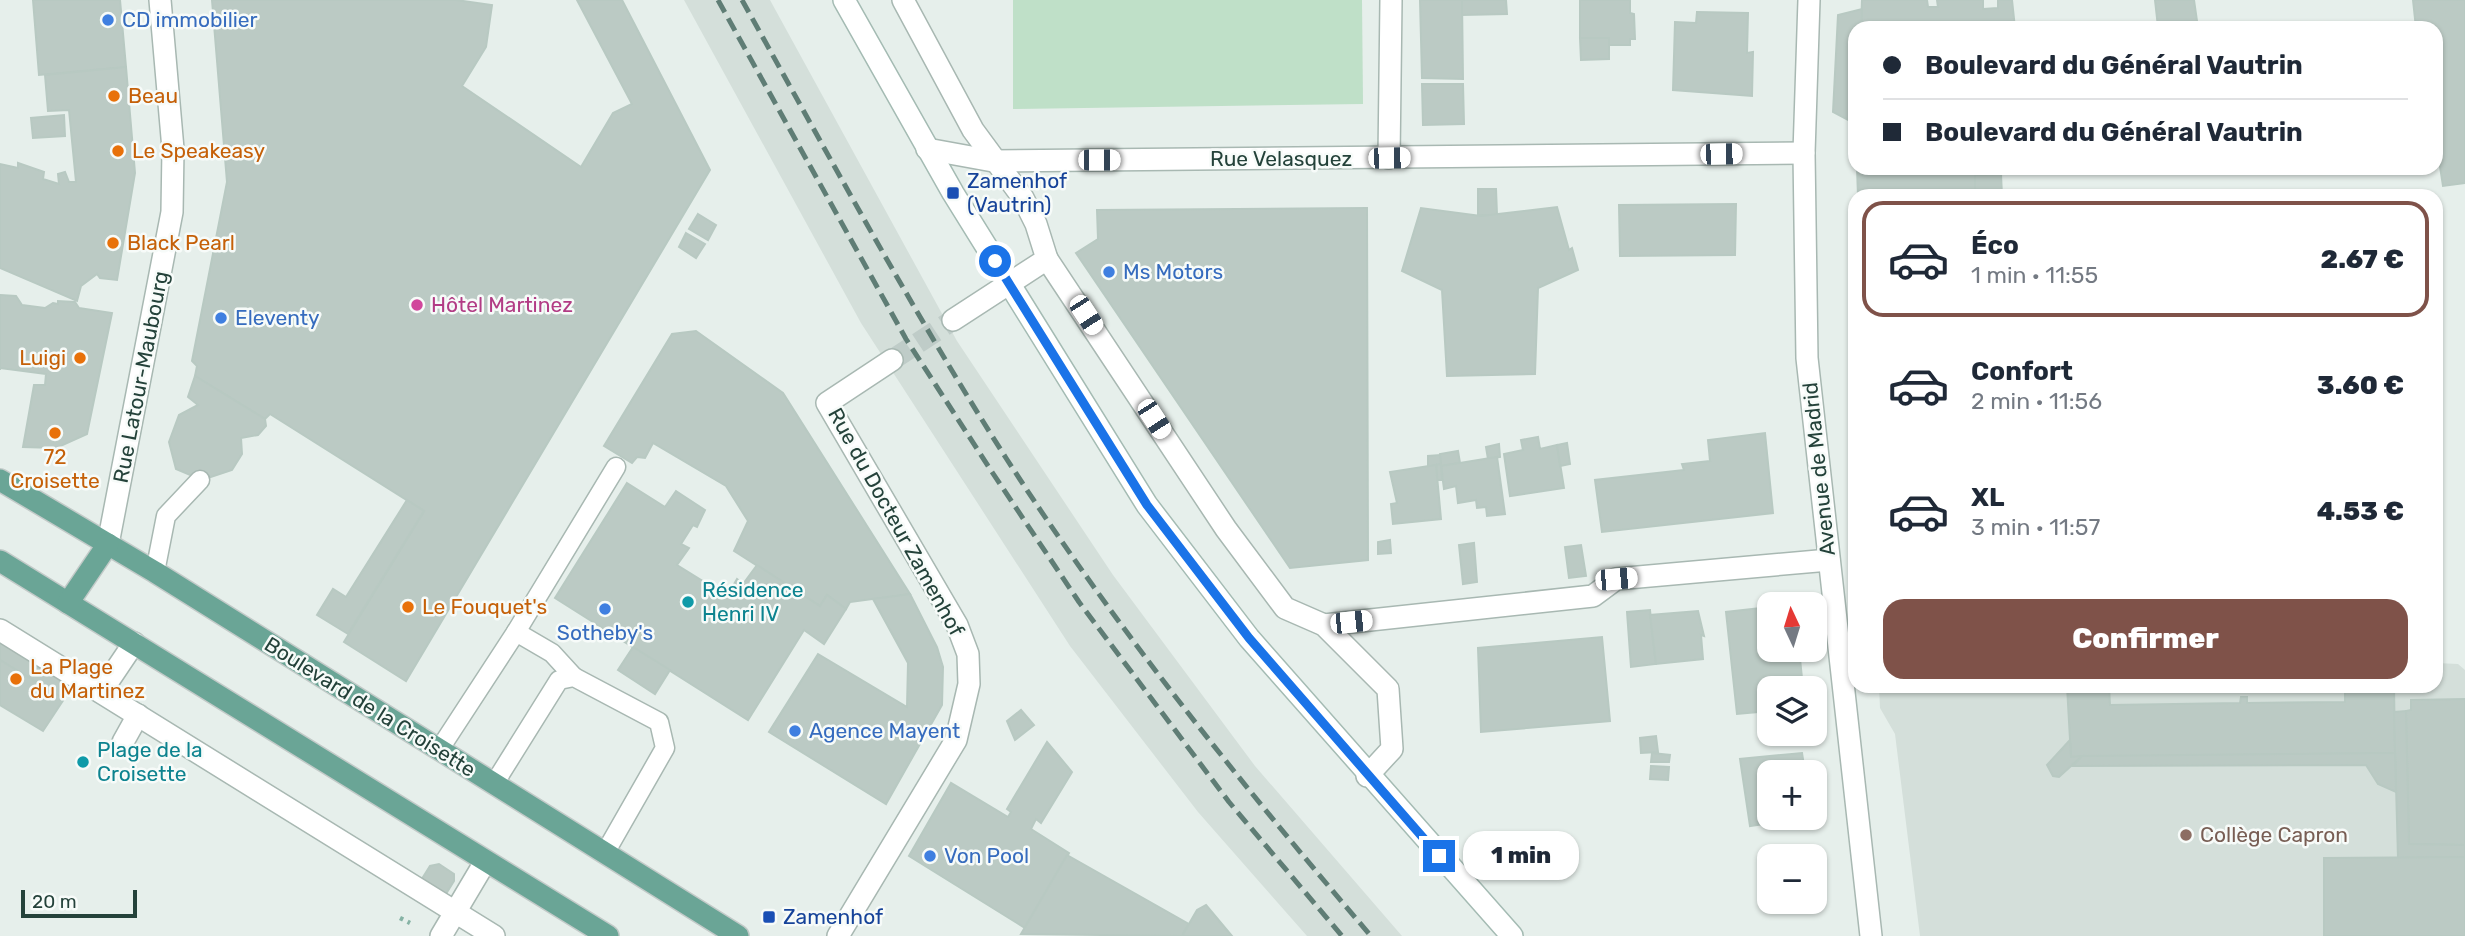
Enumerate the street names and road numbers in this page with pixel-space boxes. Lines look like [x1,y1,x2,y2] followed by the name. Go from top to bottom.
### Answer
[1210,146,1352,171] street label: Rue Velasquez
[108,269,173,485] street label: Rue Latour-Maubourg
[1797,381,1840,557] street label: Avenue de Madrid
[823,403,970,640] street label: Rue du Docteur Zamenhof
[260,631,480,782] street label: Boulevard de la Croisette

